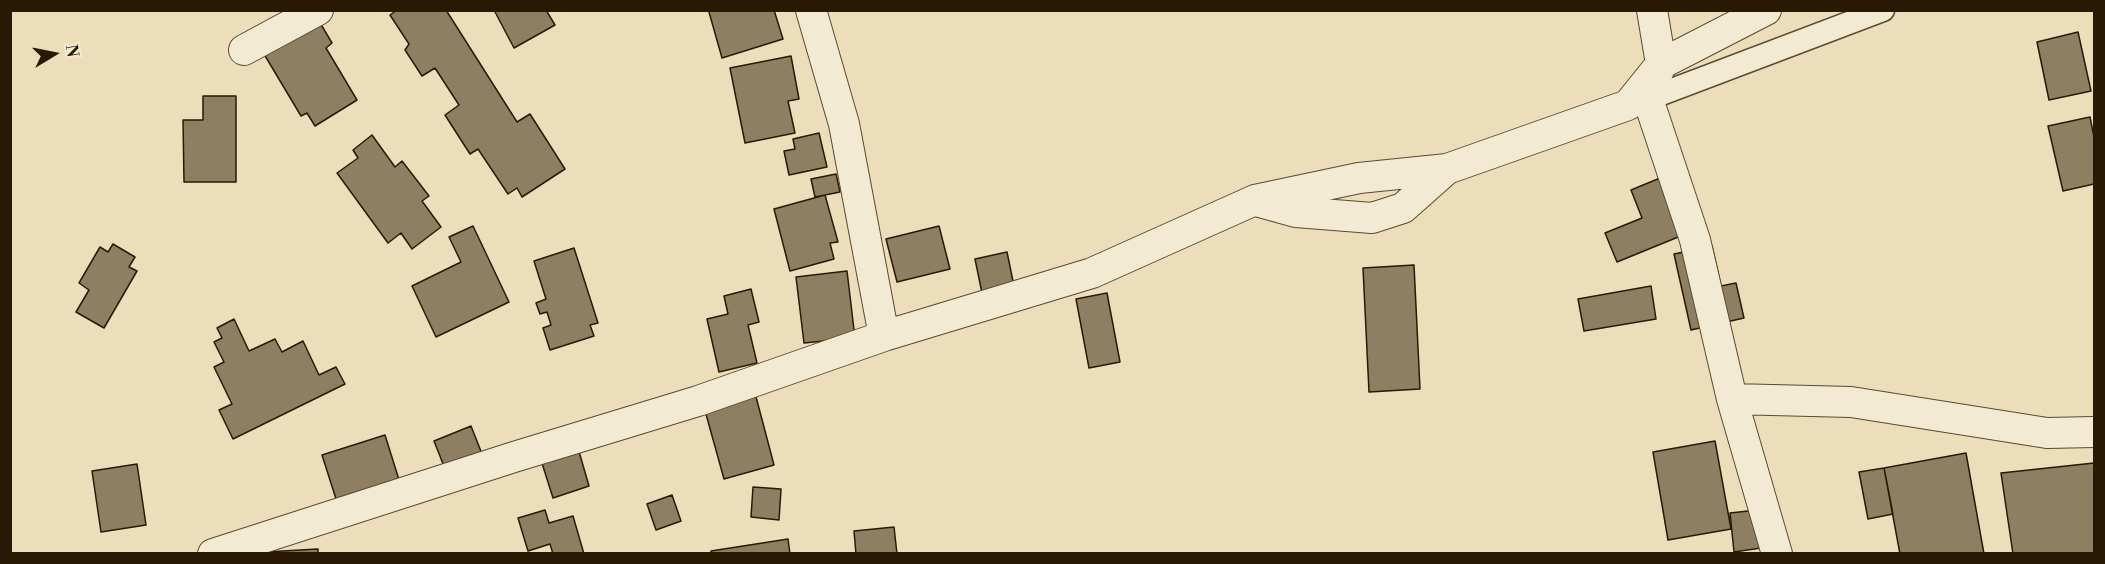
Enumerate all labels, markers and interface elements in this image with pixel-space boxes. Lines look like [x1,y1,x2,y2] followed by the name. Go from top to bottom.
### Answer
[24,24,84,84] north arrow
[61,43,83,59] text: N

